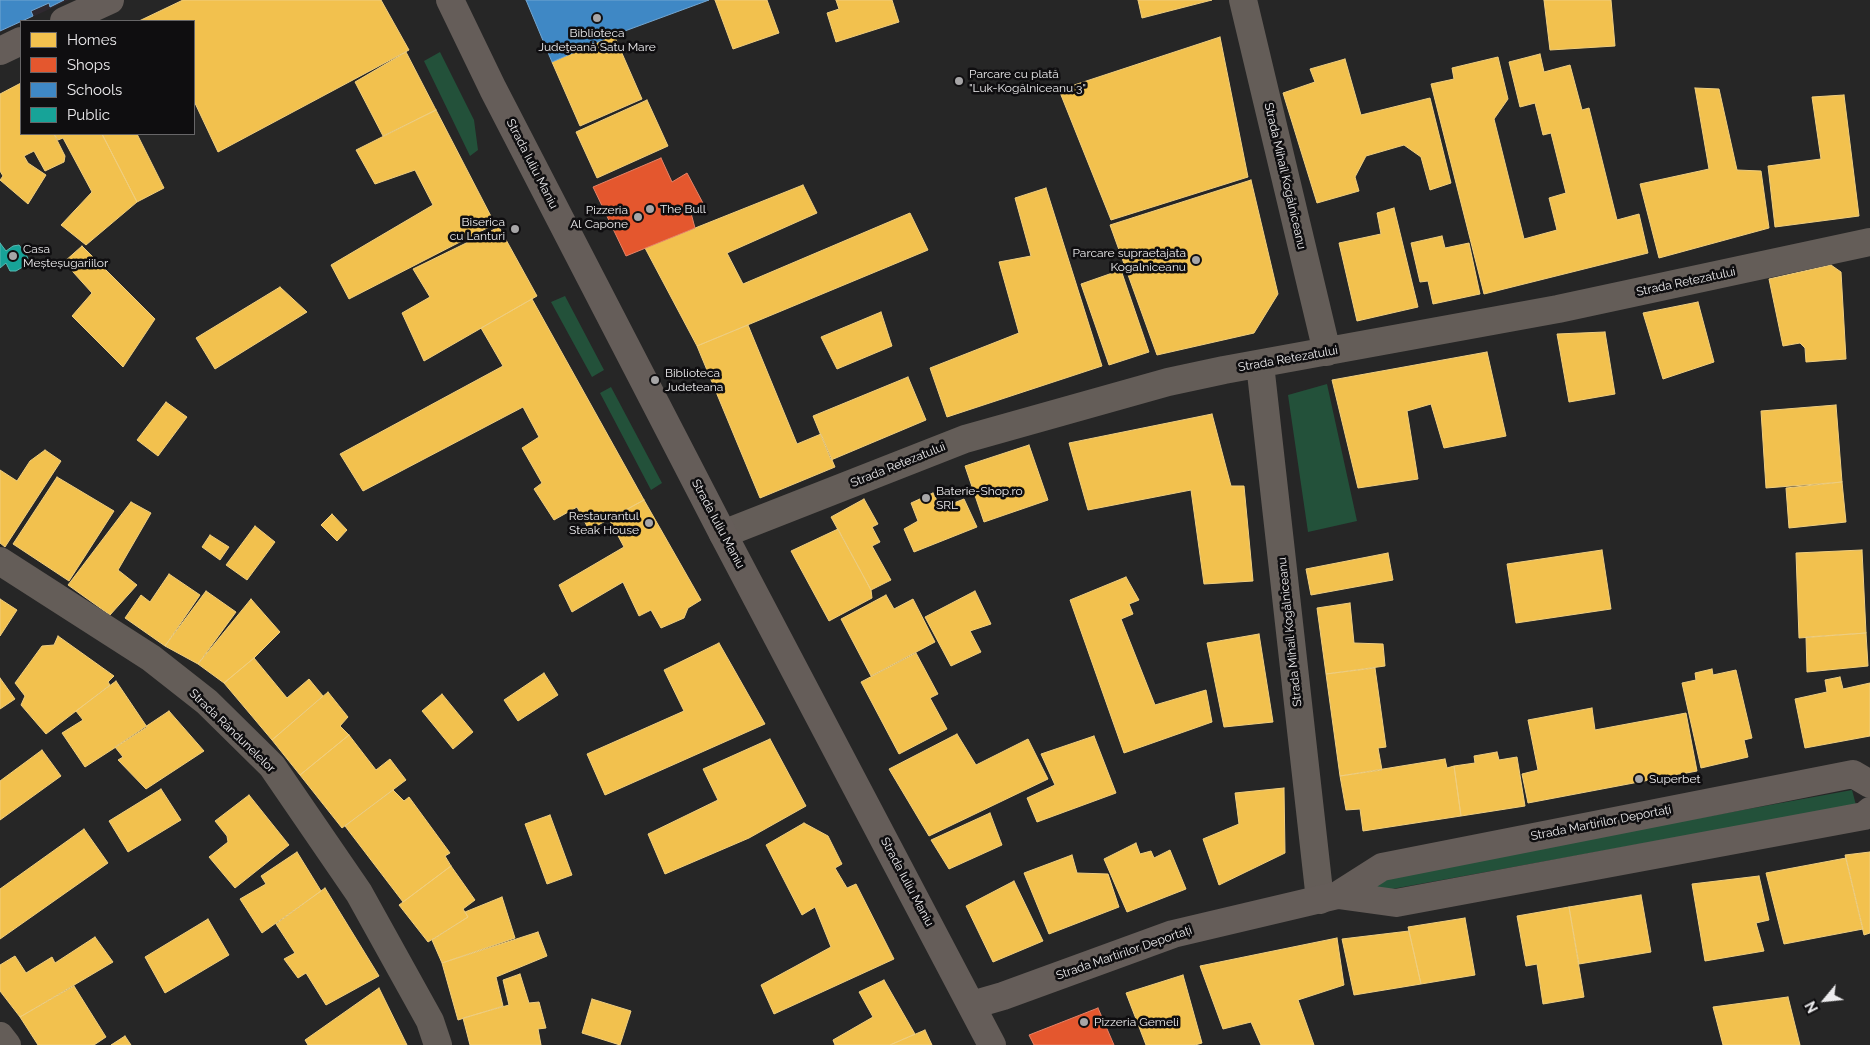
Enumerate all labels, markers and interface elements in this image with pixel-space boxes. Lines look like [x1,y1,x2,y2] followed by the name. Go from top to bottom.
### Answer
[591,12,603,24] marker: Biblioteca Judeţeană Satu Mare
[20,20,195,135] legend
[538,26,656,54] place label: Biblioteca Judeţeană Satu Mare
[67,31,117,49] text: Homes
[67,56,110,74] text: Shops
[969,67,1086,95] place label: Parcare cu plată "Luk-Kogălniceanu 3"
[953,75,965,87] marker: Parcare cu plată "Luk-Kogălniceanu 3"
[67,81,122,99] text: Schools
[1261,101,1309,251] street label: Strada Mihail Kogălniceanu
[67,106,110,124] text: Public
[503,117,561,211] street label: Strada Iuliu Maniu
[660,202,706,216] place label: The Bull
[570,203,628,231] place label: Pizzeria Al Capone
[644,203,656,215] marker: The Bull
[632,211,644,223] marker: Pizzeria Al Capone
[450,215,505,243] place label: Biserica cu Lanturi
[509,223,521,235] marker: Biserica cu Lanturi
[23,242,108,270] place label: Casa Meșteșugariilor
[1072,246,1186,274] place label: Parcare supraetajata Kogalniceanu
[7,250,19,262] marker: Casa Meșteșugariilor
[1190,254,1202,266] marker: Parcare supraetajata Kogalniceanu
[1635,264,1737,300] street label: Strada Retezatului
[1237,343,1339,375] street label: Strada Retezatului
[665,366,723,394] place label: Biblioteca Judeteana
[649,374,661,386] marker: Biblioteca Judeteana
[848,439,948,491] street label: Strada Retezatului
[688,477,748,571] street label: Strada Iuliu Maniu
[936,484,1023,512] place label: Baterie-Shop.ro SRL
[920,492,932,504] marker: Baterie-Shop.ro SRL
[569,509,639,537] place label: Restaurantul Steak House
[643,517,655,529] marker: Restaurantul Steak House
[1275,557,1305,707] street label: Strada Mihail Kogălniceanu
[186,686,278,776] street label: Strada Rândunelelor
[1649,772,1700,786] place label: Superbet
[1633,773,1645,785] marker: Superbet
[1530,802,1672,844] street label: Strada Martirilor Deportați
[877,835,937,929] street label: Strada Iuliu Maniu
[1054,923,1194,983] street label: Strada Martirilor Deportați
[1800,975,1850,1025] north arrow
[1802,999,1821,1016] text: N
[1094,1015,1179,1029] place label: Pizzeria Gemeli
[1078,1016,1090,1028] marker: Pizzeria Gemeli

